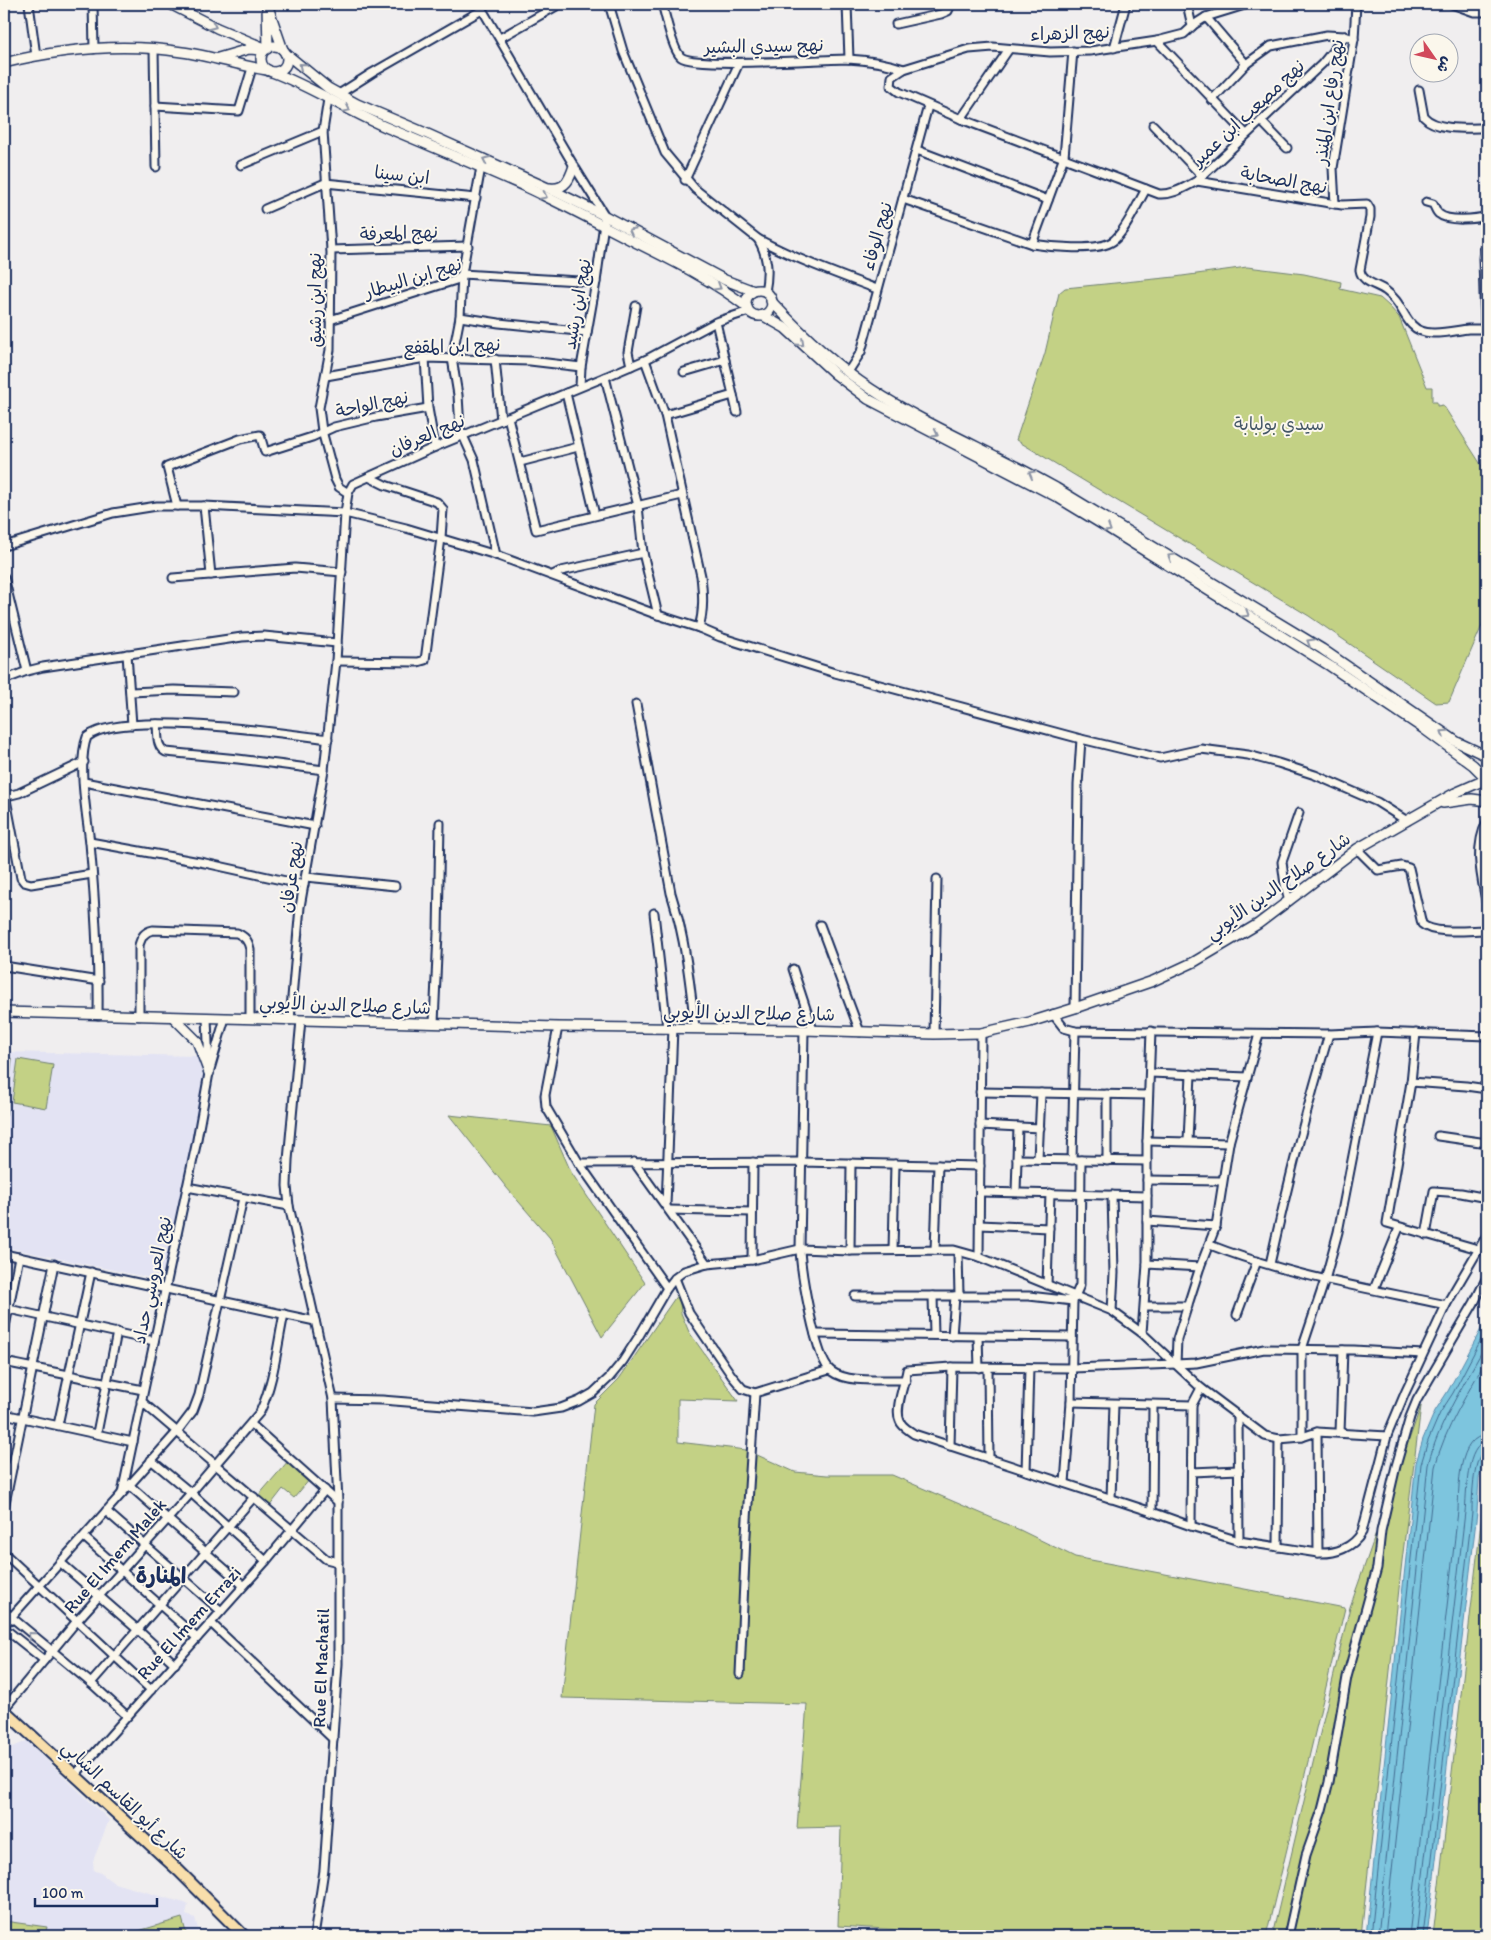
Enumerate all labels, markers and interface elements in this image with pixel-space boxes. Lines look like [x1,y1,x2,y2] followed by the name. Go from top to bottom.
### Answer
[208,20,217,30] one-way arrow
[1030,21,1110,46] street label: نهج الزهراء
[1408,32,1458,82] north arrow
[702,34,824,60] street label: نهج سيدي البشير
[1309,38,1350,168] street label: نهج رفاع ابن المنذر
[1433,54,1456,76] text: ش
[1185,55,1310,173] street label: نهج مصعب ابن عمير
[299,64,308,72] one-way arrow
[342,103,351,113] one-way arrow
[482,155,491,166] one-way arrow
[373,161,431,189] street label: ابن سينا
[1239,162,1329,199] street label: نهج الصحابة
[538,189,547,199] one-way arrow
[857,199,898,273] street label: نهج الوفاء
[359,221,439,246] street label: نهج المعرفة
[629,227,638,237] one-way arrow
[304,252,327,348] street label: نهج ابن رشيق
[359,253,465,305] street label: نهج ابن البيطار
[558,257,597,351] street label: نهج ابن رشيد
[713,281,722,291] one-way arrow
[403,333,501,361] street label: نهج ابن المقفع
[796,337,805,346] one-way arrow
[333,386,411,423] street label: نهج الواحة
[386,409,469,462] street label: نهج العرفان
[1234,413,1324,437] park label: سيدي بولبابة
[929,428,938,438] one-way arrow
[1028,470,1037,480] one-way arrow
[1103,522,1112,532] one-way arrow
[1168,553,1177,563] one-way arrow
[1241,608,1250,617] one-way arrow
[1307,638,1316,648] one-way arrow
[1441,730,1450,739] one-way arrow
[1201,827,1358,948] street label: شارع صلاح الدين الأيوبي
[275,840,308,914] street label: نهج عرفان
[259,990,431,1024] street label: شارع صلاح الدين الأيوبي
[663,1000,835,1030] street label: شارع صلاح الدين الأيوبي
[128,1214,181,1347] street label: نهج العروسي حداد
[59,1494,171,1618] street label: Rue El Imem Malek
[132,1562,246,1684] street label: Rue El Imem Errazi
[136,1562,186,1589] district label: المنارة
[308,1608,334,1728] street label: Rue El Machatil
[28,1632,37,1641] one-way arrow
[54,1736,193,1868] street label: شارع أبو القاسم الشابي
[35,1875,158,1907] scale bar
[42,1884,84,1902] text: 100 m

